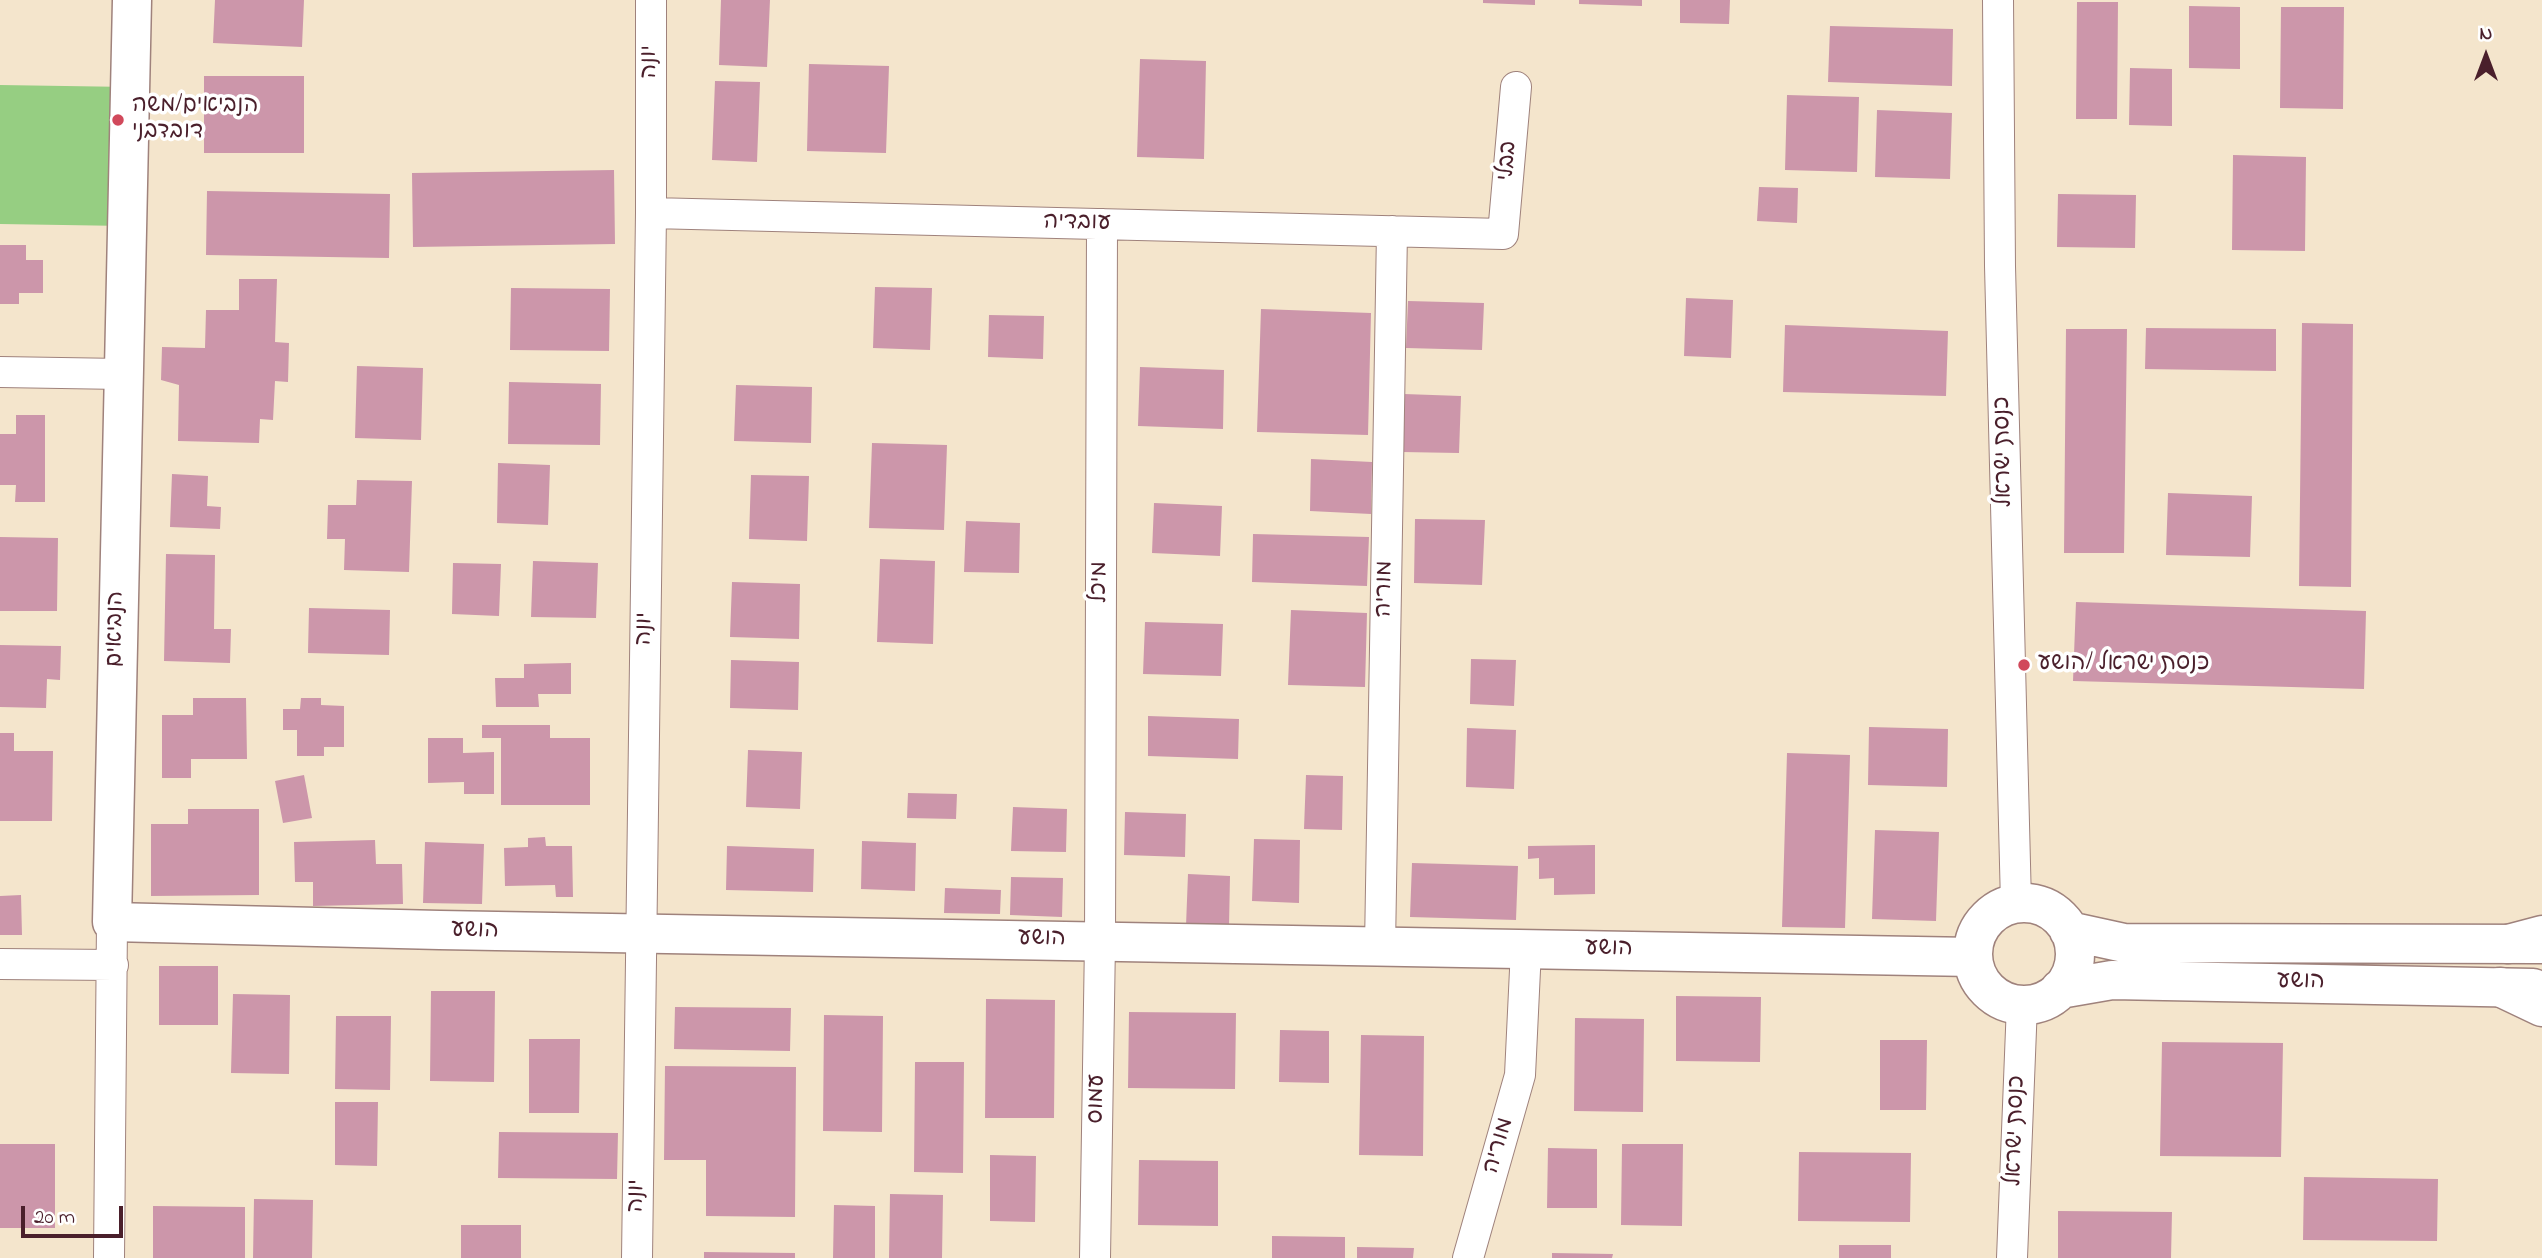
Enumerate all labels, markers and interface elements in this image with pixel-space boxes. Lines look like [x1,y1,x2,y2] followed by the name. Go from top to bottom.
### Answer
[2451,21,2521,91] north arrow
[2480,21,2492,48] text: N
[637,45,665,79] street label: יונה
[132,93,259,147] place label: הנביאים/משה דובדבני
[110,112,126,128] marker: הנביאים/משה דובדבני
[1494,140,1524,182] street label: בבלי
[1043,210,1111,238] street label: עובדיה
[1990,396,2020,508] street label: כנסת ישראל
[1372,560,1400,618] street label: מוריה
[1087,561,1115,603] street label: מיכל
[103,591,131,667] street label: הנביאים
[632,612,660,646] street label: יונה
[2038,651,2209,679] place label: כנסת ישראל /הושע
[2016,657,2032,673] marker: כנסת ישראל /הושע
[451,917,499,947] street label: הושע
[1018,926,1066,954] street label: הושע
[1585,936,1633,964] street label: הושע
[2277,969,2325,997] street label: הושע
[1084,1074,1112,1124] street label: עמוס
[2001,1075,2033,1187] street label: כנסת ישראל
[1479,1115,1521,1177] street label: מוריה
[624,1179,652,1213] street label: יונה
[24,1192,126,1236] scale bar
[34,1203,75,1233] text: 20 m

